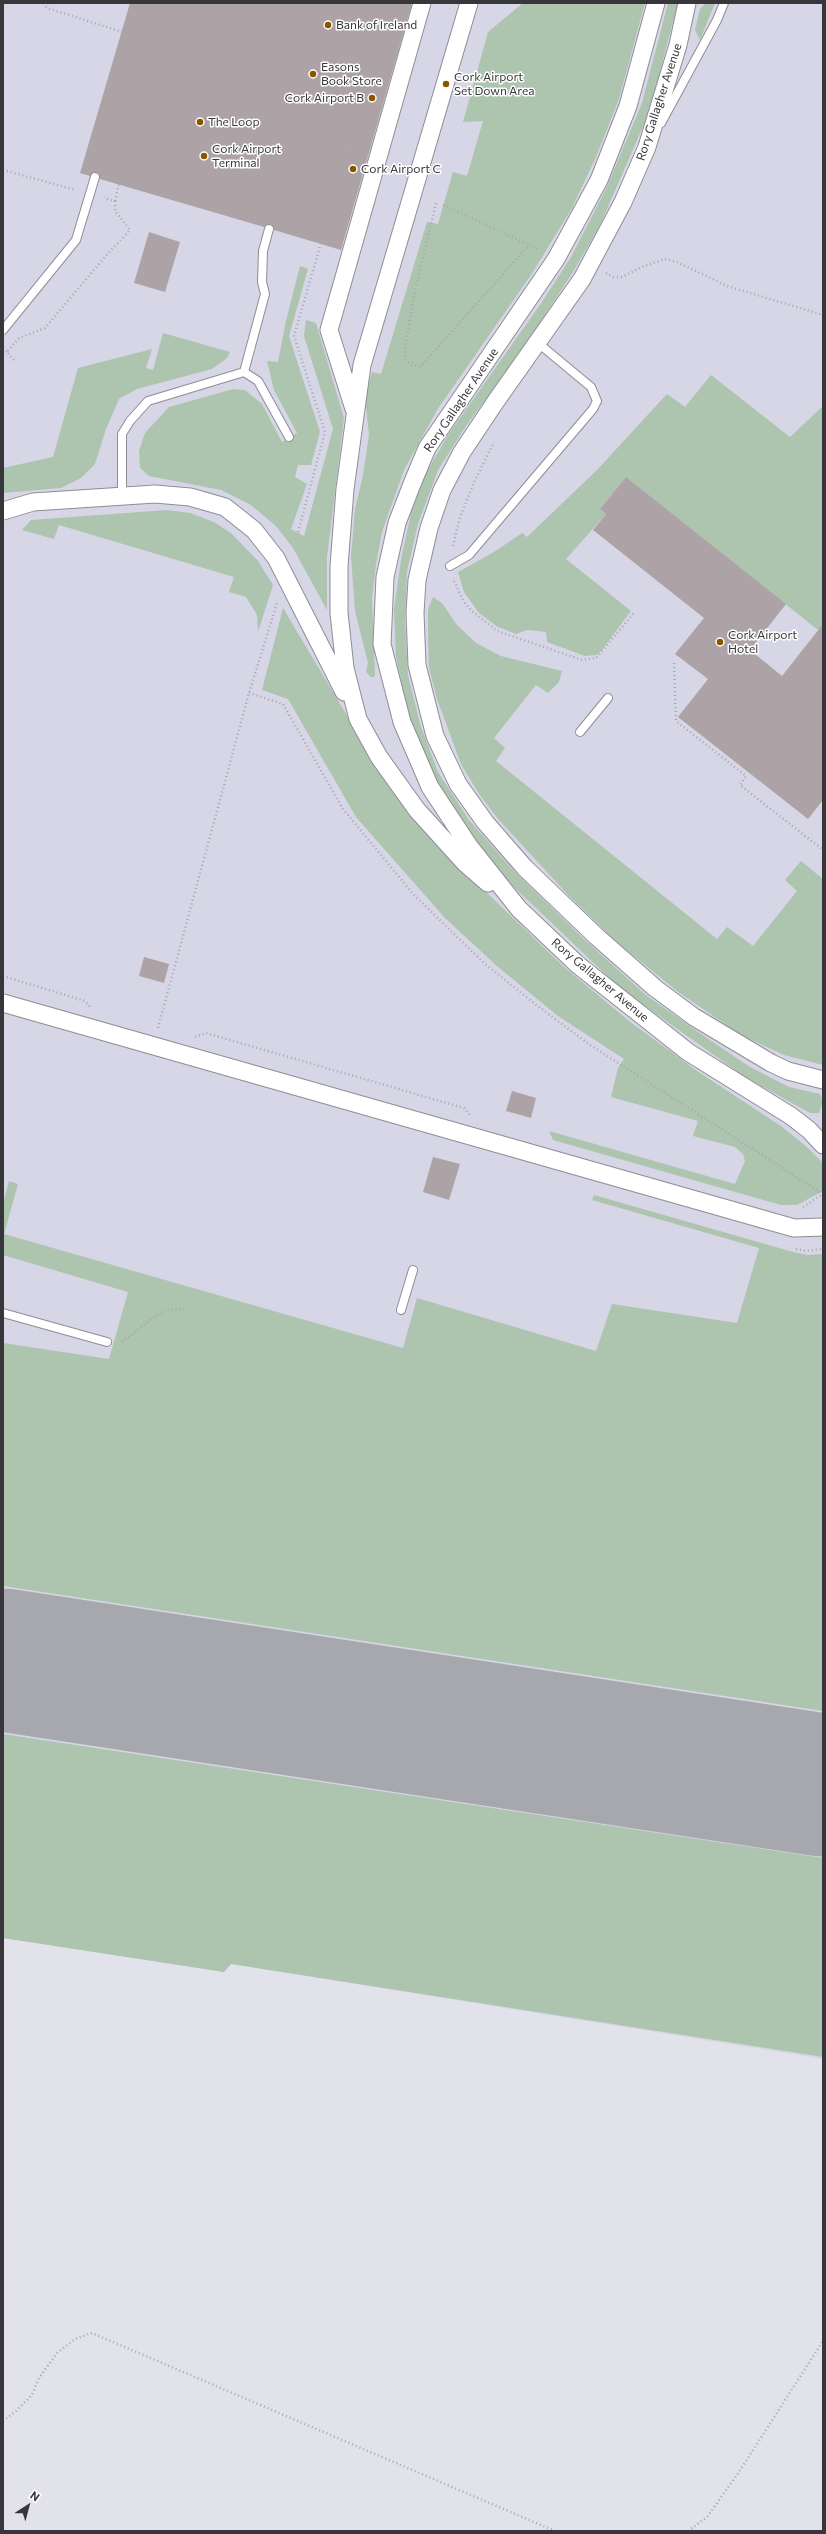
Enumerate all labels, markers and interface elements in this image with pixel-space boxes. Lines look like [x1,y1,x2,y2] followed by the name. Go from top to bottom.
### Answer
[336,18,417,32] place label: Bank of Ireland
[323,20,333,30] marker: Bank of Ireland
[633,42,685,162] street label: Rory Gallagher Avenue
[321,60,382,88] place label: Easons Book Store
[308,69,318,79] marker: Easons Book Store
[454,70,535,98] place label: Cork Airport Set Down Area
[441,79,451,89] marker: Cork Airport Set Down Area
[285,91,364,105] place label: Cork Airport B
[367,93,377,103] marker: Cork Airport B
[208,115,260,129] place label: The Loop
[195,117,205,127] marker: The Loop
[212,142,281,170] place label: Cork Airport Terminal
[199,151,209,161] marker: Cork Airport Terminal
[361,162,441,176] place label: Cork Airport C
[348,164,358,174] marker: Cork Airport C
[421,345,501,455] street label: Rory Gallagher Avenue
[728,628,797,656] place label: Cork Airport Hotel
[715,637,725,647] marker: Cork Airport Hotel
[549,935,651,1025] street label: Rory Gallagher Avenue
[8,2486,48,2526] north arrow
[28,2488,43,2504] text: N

